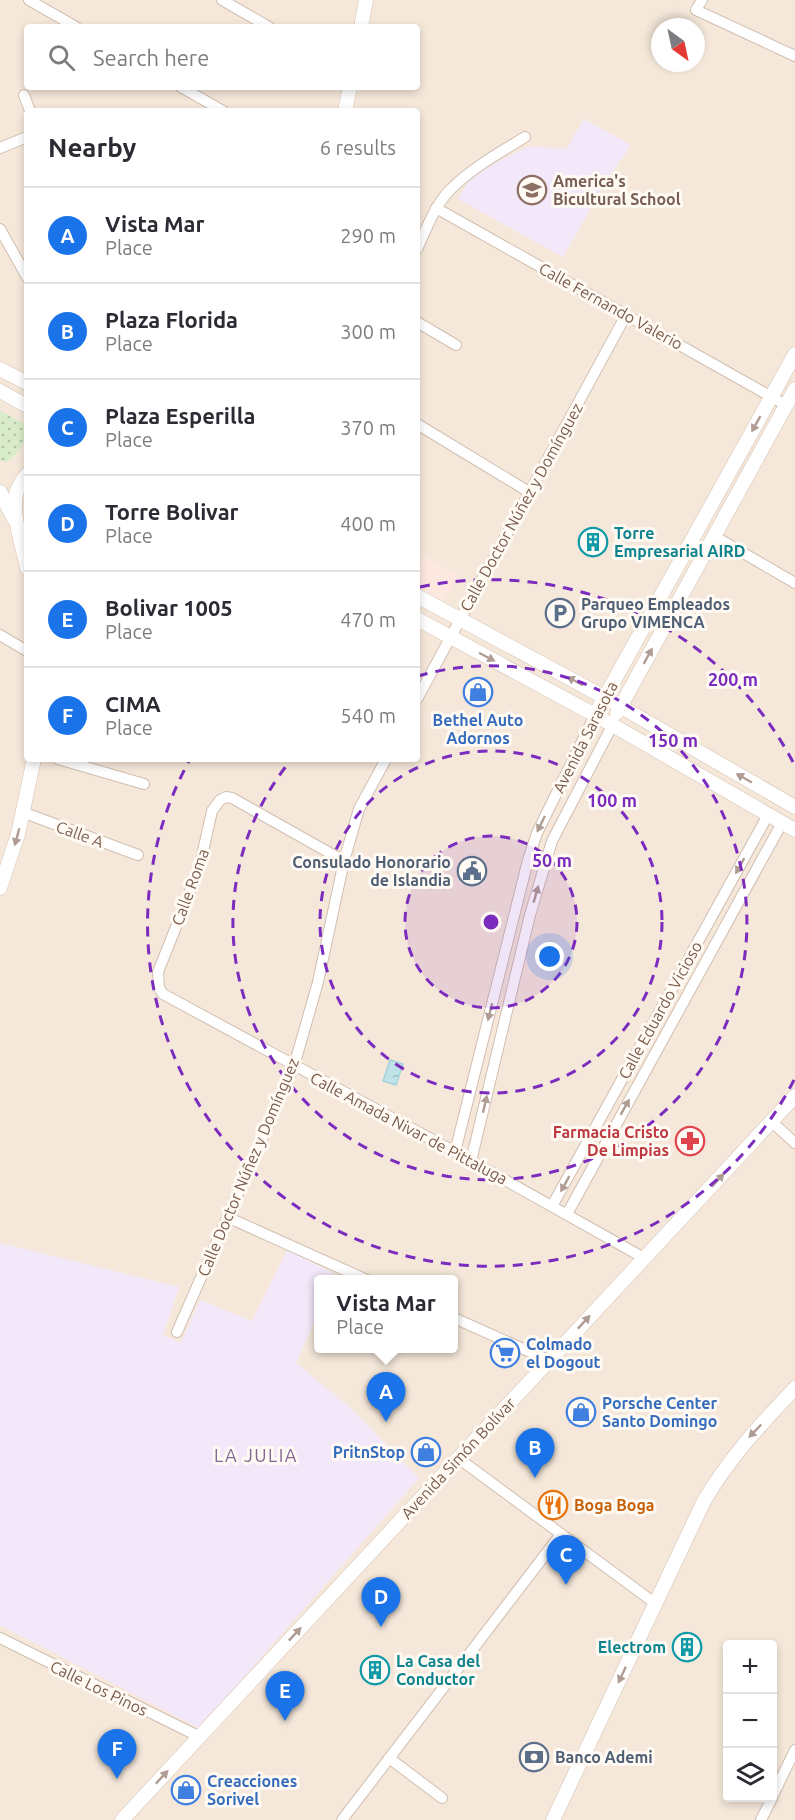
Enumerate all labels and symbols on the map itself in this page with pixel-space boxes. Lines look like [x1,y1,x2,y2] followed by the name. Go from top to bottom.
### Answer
[651,18,705,72] north arrow
[553,172,681,208] place label: America's Bicultural School
[516,174,548,206] school or university icon: America's Bicultural School
[536,259,686,353] street label: Calle Fernando Valerio
[456,400,586,614] street label: Calle Doctor Núñez y Domínguez
[751,416,761,433] one-way arrow
[614,524,745,560] place label: Torre Empresarial AIRD
[577,526,609,558] building icon: Torre Empresarial AIRD
[581,595,730,631] place label: Parqueo Empleados Grupo VIMENCA
[544,597,576,629] parking icon: Parqueo Empleados Grupo VIMENCA
[643,647,653,664] one-way arrow
[479,652,496,662] one-way arrow
[708,669,758,689] text: 200 m
[462,676,494,708] shop icon: Bethel Auto Adornos
[566,676,583,686] one-way arrow
[549,678,621,796] street label: Avenida Sarasota
[433,711,523,747] place label: Bethel Auto Adornos
[648,730,698,750] text: 150 m
[736,773,752,784] one-way arrow
[587,790,637,810] text: 100 m
[537,815,547,833] one-way arrow
[54,817,107,851] street label: Calle A
[12,828,21,846] one-way arrow
[168,846,212,928] street label: Calle Roma
[532,850,572,870] text: 50 m
[292,853,451,889] place label: Consulado Honorario de Islandia
[456,855,488,887] public building icon: Consulado Honorario de Islandia
[735,857,745,874] one-way arrow
[532,885,541,903] one-way arrow
[481,912,501,932] centre of rings
[615,938,705,1082] street label: Calle Eduardo Vicioso
[535,942,564,971] your location
[484,1003,494,1021] one-way arrow
[194,1055,302,1279] street label: Calle Doctor Núñez y Domínguez
[307,1068,511,1188] street label: Calle Amada Nivar de Pittaluga
[480,1095,490,1113] one-way arrow
[620,1099,630,1116] one-way arrow
[553,1123,669,1159] place label: Farmacia Cristo De Limpias
[674,1125,706,1157] pharmacy icon: Farmacia Cristo De Limpias
[711,1172,725,1187] one-way arrow
[560,1175,570,1192] one-way arrow
[577,1315,591,1329] one-way arrow
[526,1335,601,1371] place label: Colmado el Dogout
[489,1337,521,1369] supermarket icon: Colmado el Dogout
[366,1372,406,1422] pin: A
[397,1394,519,1522] street label: Avenida Simón Bolívar
[602,1394,717,1430] place label: Porsche Center Santo Domingo
[565,1396,597,1428] shop icon: Porsche Center Santo Domingo
[748,1423,762,1437] one-way arrow
[516,1428,554,1478] pin: B
[410,1436,442,1468] shop icon: PritnStop
[333,1443,405,1461] place label: PritnStop
[214,1445,298,1465] district label: LA JULIA
[537,1489,569,1521] restaurant icon: Boga Boga
[574,1496,655,1514] place label: Boga Boga
[546,1536,586,1585] pin: C
[362,1578,400,1627] pin: D
[288,1627,301,1642] one-way arrow
[671,1631,703,1663] building icon: Electrom
[598,1638,666,1656] place label: Electrom
[396,1652,480,1688] place label: La Casa del Conductor
[359,1654,391,1686] building icon: La Casa del Conductor
[47,1657,151,1719] street label: Calle Los Pinos
[618,1666,627,1683] one-way arrow
[266,1672,304,1721] pin: E
[98,1730,136,1779] pin: F
[518,1741,550,1773] bank icon: Banco Ademi
[555,1748,653,1766] place label: Banco Ademi
[155,1770,169,1785] one-way arrow
[207,1772,297,1808] place label: Creacciones Sorivel
[170,1774,202,1806] shop icon: Creacciones Sorivel

